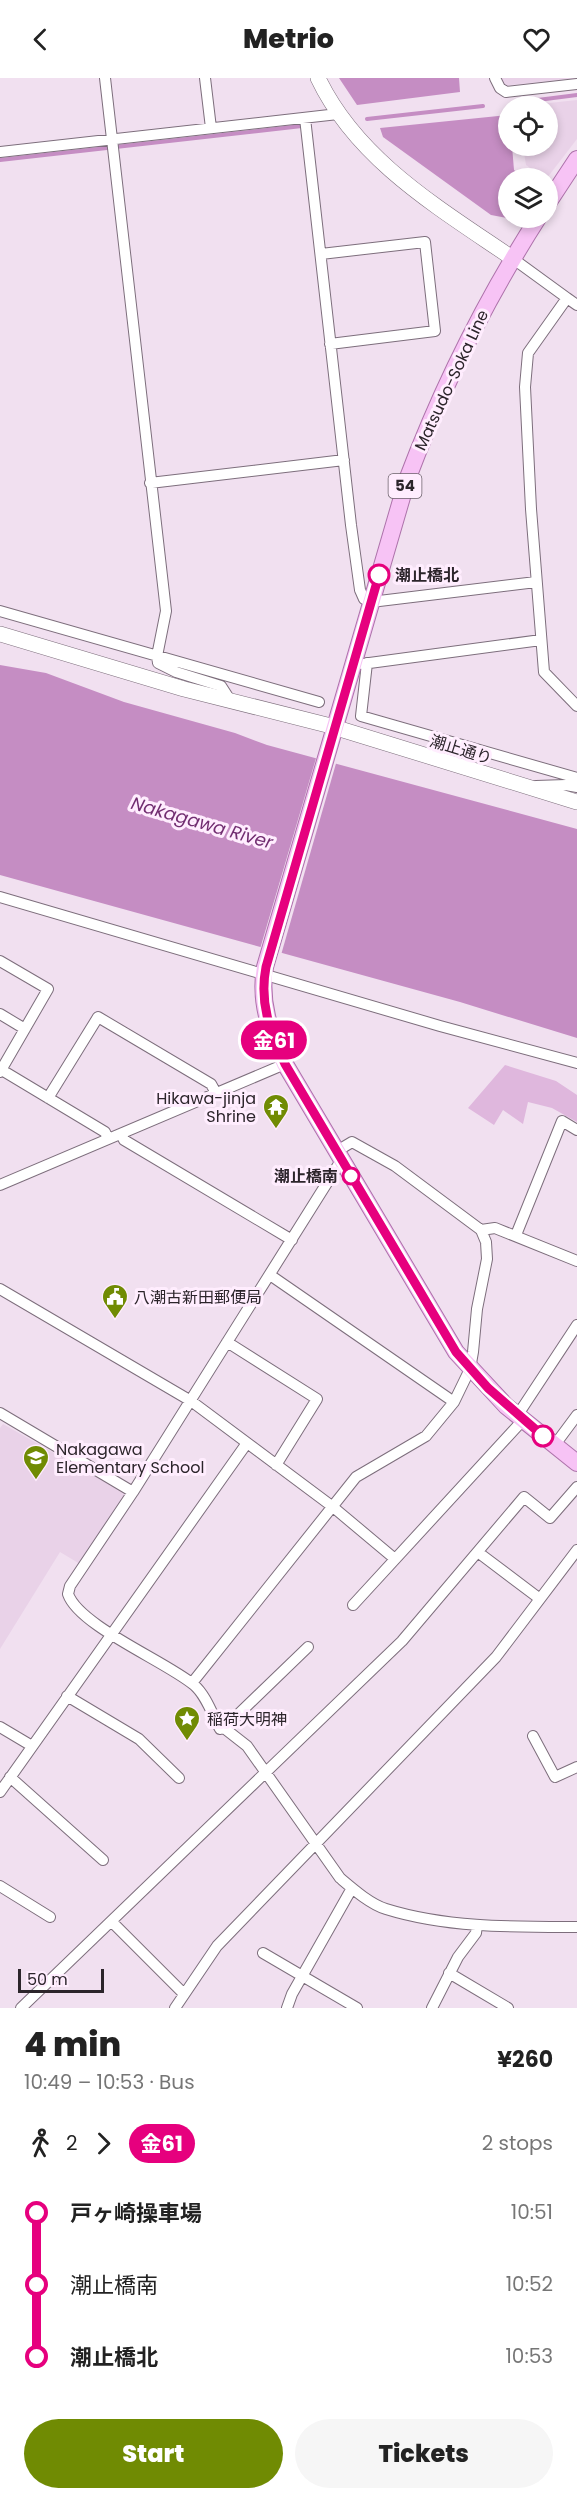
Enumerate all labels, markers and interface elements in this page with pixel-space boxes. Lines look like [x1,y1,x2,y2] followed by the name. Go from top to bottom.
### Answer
[243,20,334,57] text: Metrio
[24,23,57,56] icon: back
[520,23,553,56] icon: heart
[498,96,558,228] map controls
[498,96,558,156] button: locate
[498,168,558,228] button: layers
[409,306,494,454] street label: Matsudo-Soka Line
[388,474,422,498] road number: 54
[368,564,390,586] marker: 潮止橋北
[395,564,459,587] place label: 潮止橋北
[427,729,495,770] street label: 潮止通り
[128,790,277,855] water label: Nakagawa River
[240,1020,308,1060] line badge: 金61
[253,1026,295,1055] text: 金61
[156,1087,256,1128] place label: Hikawa-jinja Shrine
[261,1092,291,1130] temple icon: Hikawa-jinja Shrine
[274,1165,338,1188] place label: 潮止橋南
[342,1167,360,1185] marker: 潮止橋南
[100,1282,130,1320] public building icon: 八潮古新田郵便局
[134,1286,262,1309] place label: 八潮古新田郵便局
[532,1425,554,1447] unlabelled marker
[56,1438,204,1479] place label: Nakagawa Elementary School
[21,1443,51,1481] school or university icon: Nakagawa Elementary School
[172,1704,202,1742] place icon: 稲荷大明神
[207,1708,287,1731] place label: 稲荷大明神
[18,1966,104,1994] scale bar
[27,1968,68,1991] text: 50 m
[24,2021,121,2068] text: 4 min
[497,2044,553,2075] text: ¥260
[24,2068,195,2096] text: 10:49 – 10:53 · Bus
[24,2127,57,2160] icon: walk
[87,2127,120,2160] icon: forward
[66,2129,78,2157] text: 2
[141,2129,183,2158] text: 金61
[482,2129,553,2157] text: 2 stops
[70,2198,202,2229] text: 戸ヶ崎操車場
[511,2198,553,2226] text: 10:51
[70,2270,158,2301] text: 潮止橋南
[506,2270,553,2298] text: 10:52
[70,2342,158,2373] text: 潮止橋北
[505,2342,553,2370] text: 10:53
[24,2419,283,2488] button: Start
[295,2419,553,2488] button: Tickets

